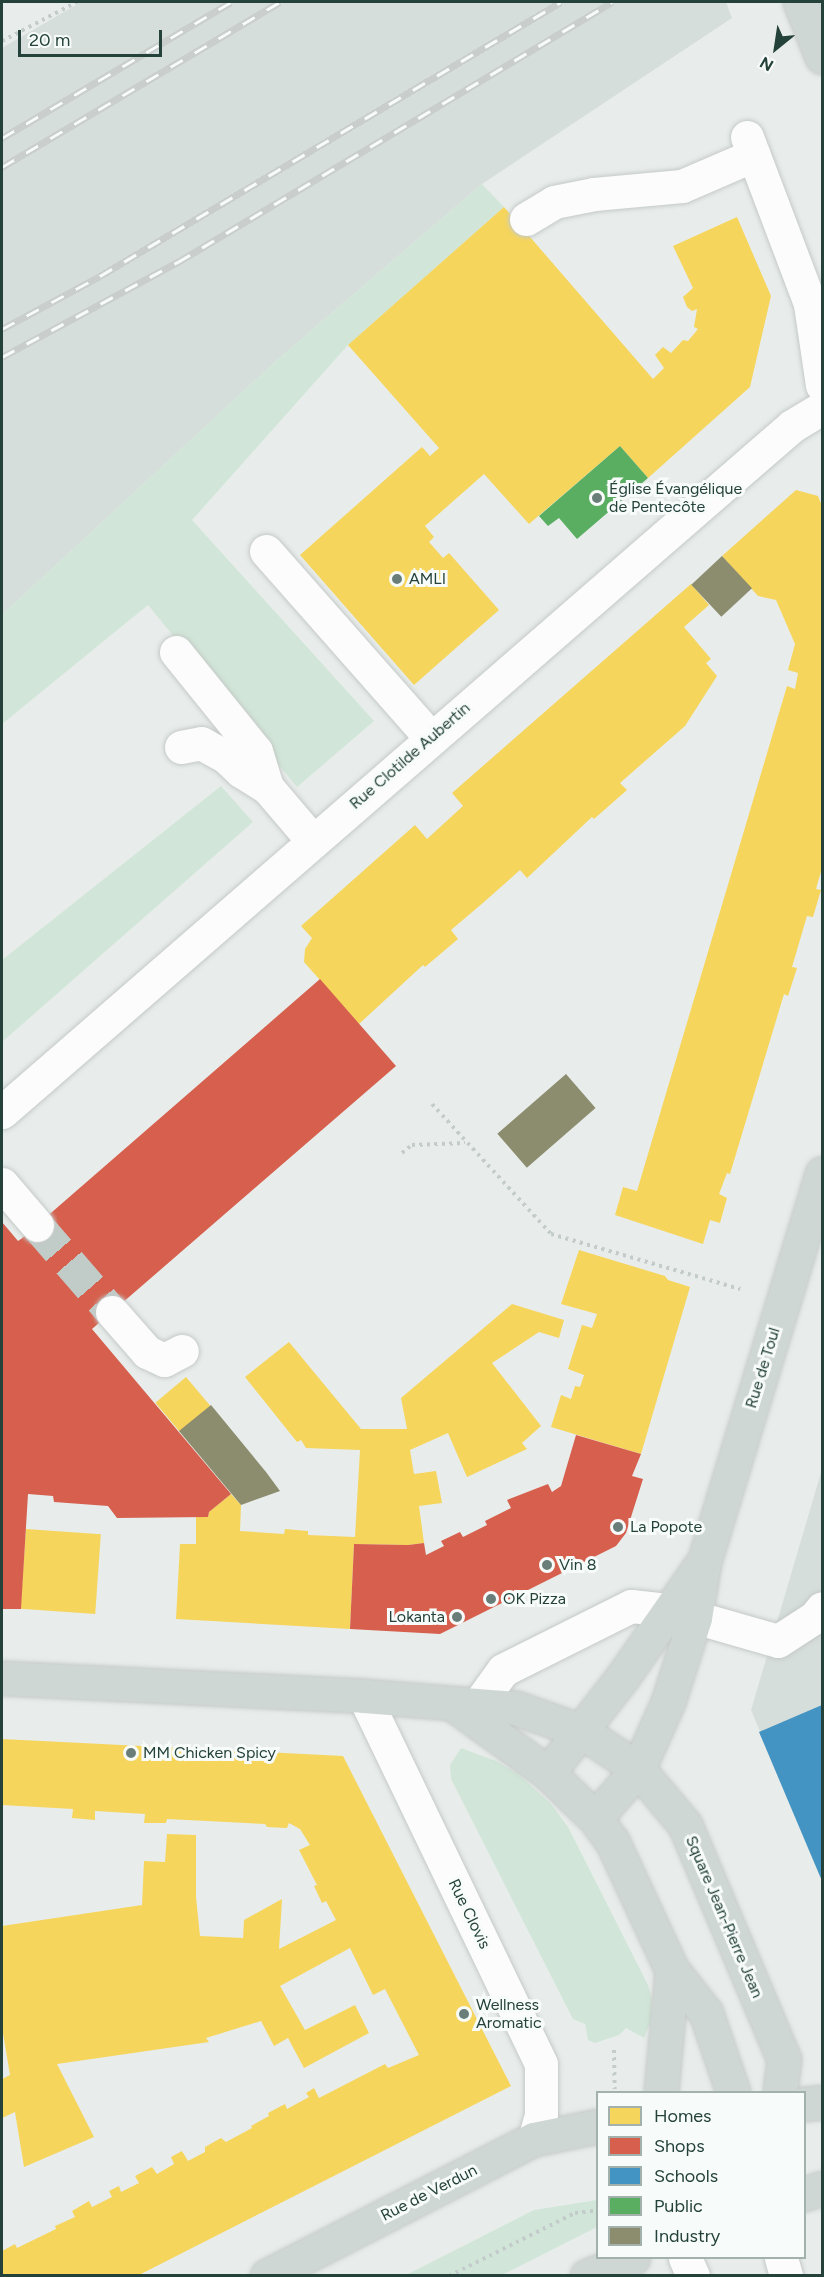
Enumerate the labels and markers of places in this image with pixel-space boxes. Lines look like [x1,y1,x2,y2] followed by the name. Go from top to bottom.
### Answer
[609,479,742,517] place label: Église Évangélique de Pentecôte
[590,491,604,505] marker: Église Évangélique de Pentecôte
[409,569,446,589] place label: AMLI
[390,572,404,586] marker: AMLI
[630,1517,702,1537] place label: La Popote
[611,1520,625,1534] marker: La Popote
[559,1555,597,1575] place label: Vin 8
[540,1558,554,1572] marker: Vin 8
[503,1589,566,1609] place label: OK Pizza
[484,1592,498,1606] marker: OK Pizza
[389,1607,445,1627] place label: Lokanta
[450,1610,464,1624] marker: Lokanta
[143,1743,276,1763] place label: MM Chicken Spicy
[124,1746,138,1760] marker: MM Chicken Spicy
[476,1995,542,2033] place label: Wellness Aromatic
[457,2007,471,2021] marker: Wellness Aromatic

